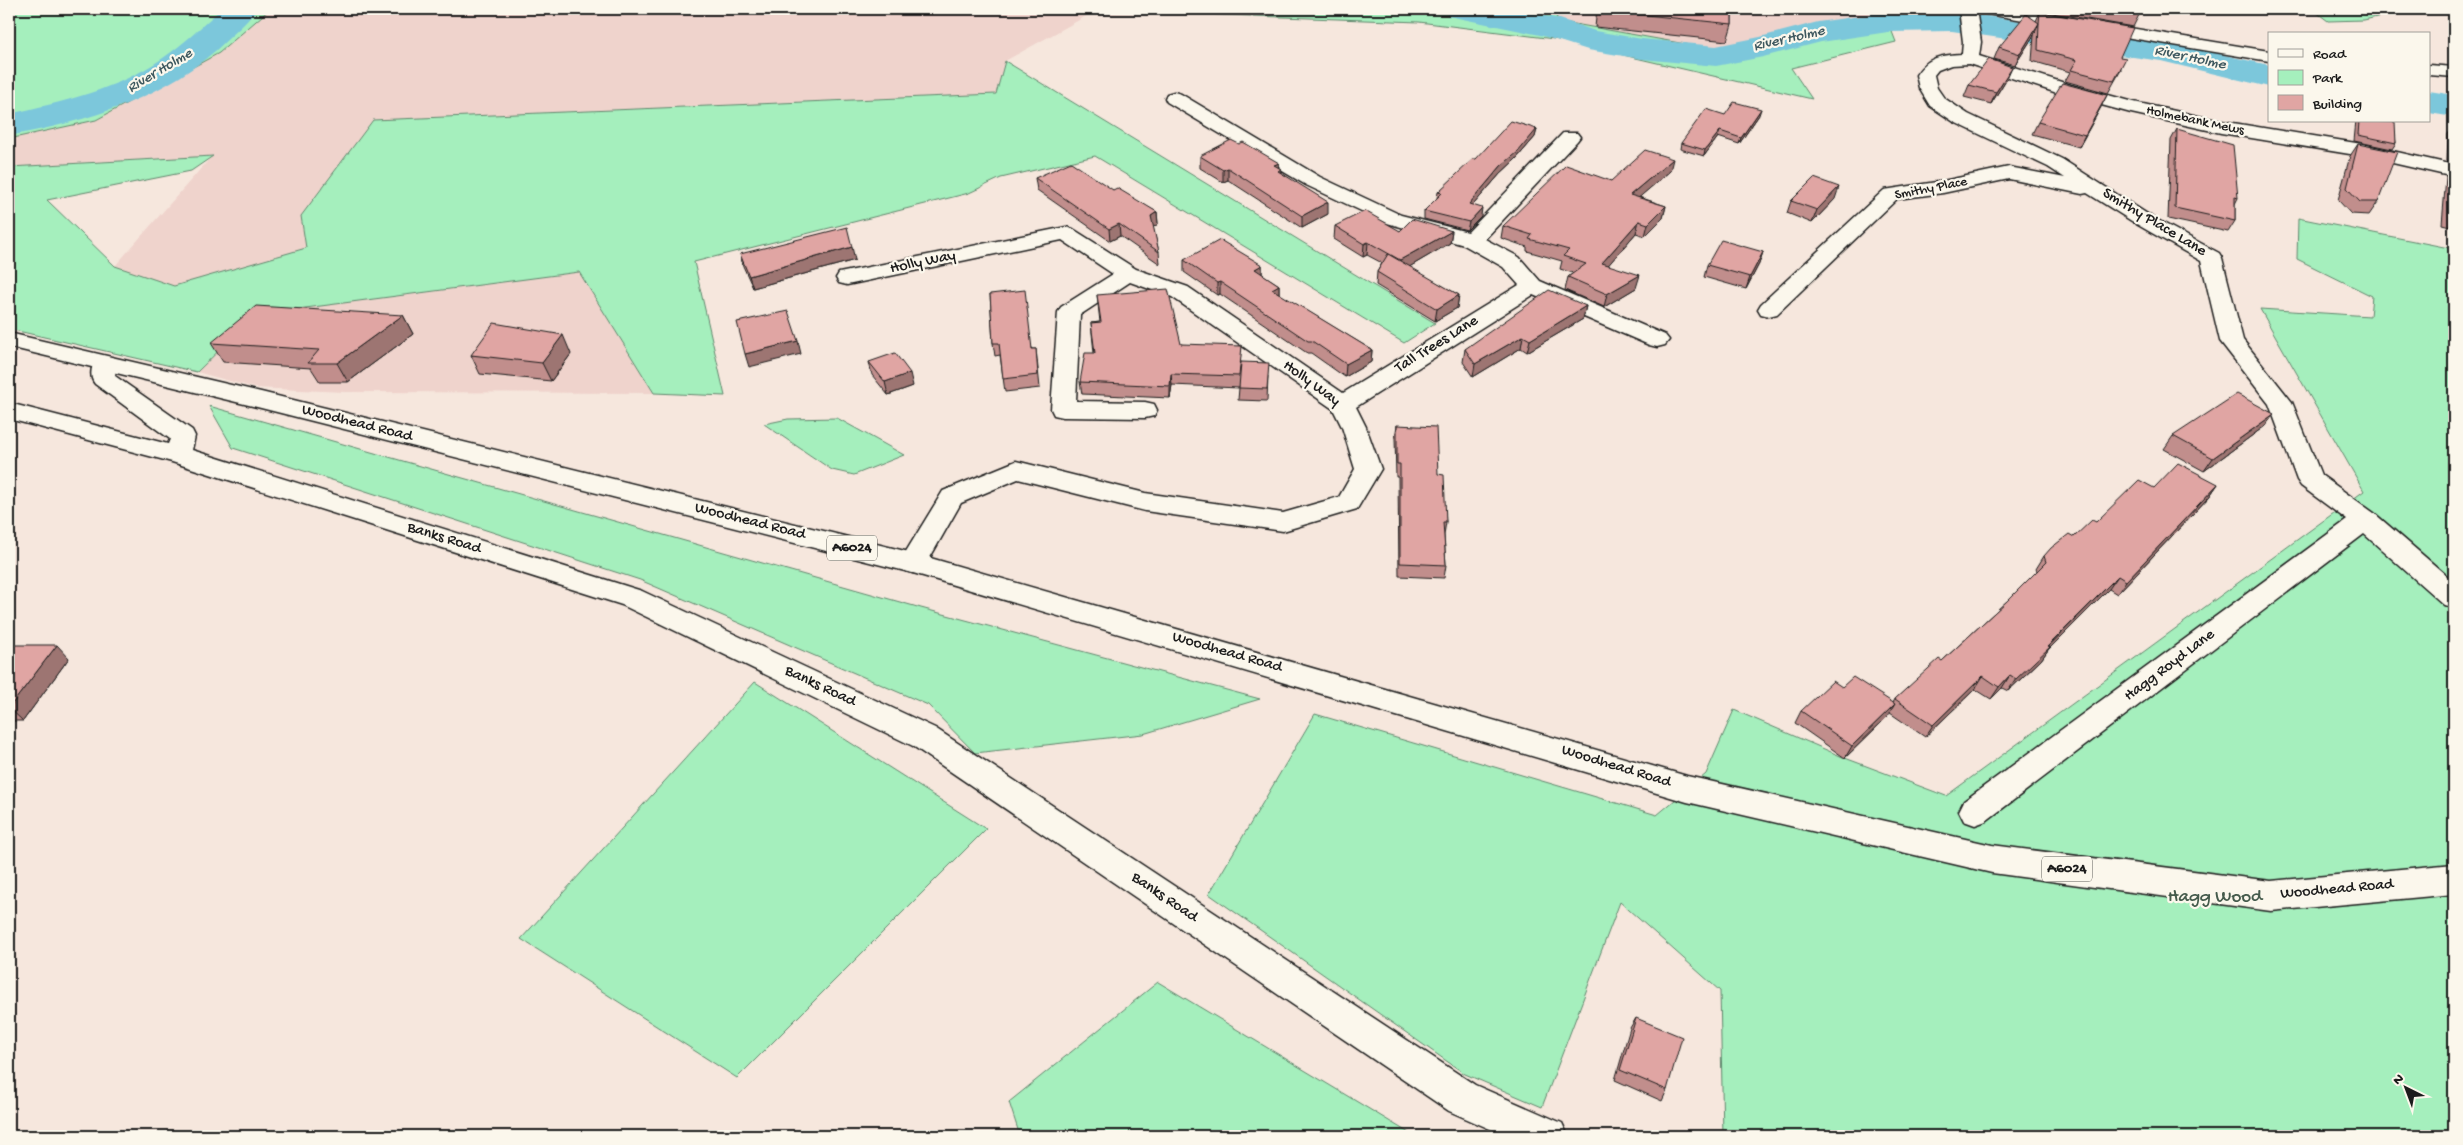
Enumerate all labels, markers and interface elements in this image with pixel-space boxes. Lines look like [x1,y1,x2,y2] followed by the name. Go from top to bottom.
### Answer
[1752,22,1828,56] water label: River Holme
[2268,32,2430,122] legend
[2153,42,2228,75] water label: River Holme
[124,44,197,97] water label: River Holme
[2313,46,2347,64] text: Road
[2312,70,2343,88] text: Park
[2312,96,2362,114] text: Building
[2144,102,2246,140] street label: Holmebank Mews
[1893,173,1969,204] street label: Smithy Place
[2098,184,2210,262] street label: Smithy Place Lane
[888,247,958,279] street label: Holly Way
[1391,312,1483,379] street label: Tall Trees Lane
[1279,357,1344,411] street label: Holly Way
[300,401,416,447] street label: Woodhead Road
[693,499,809,545] street label: Woodhead Road
[404,518,485,560] street label: Banks Road
[827,536,877,560] road number: A6024
[2121,625,2220,706] street label: Hagg Royd Lane
[1170,628,1286,678] street label: Woodhead Road
[780,662,860,712] street label: Banks Road
[1559,741,1675,793] street label: Woodhead Road
[2042,856,2092,882] road number: A6024
[1126,868,1202,928] street label: Banks Road
[2280,875,2396,904] street label: Woodhead Road
[2168,886,2264,909] park label: Hagg Wood
[2380,1062,2430,1112] north arrow
[2390,1071,2408,1090] text: N

